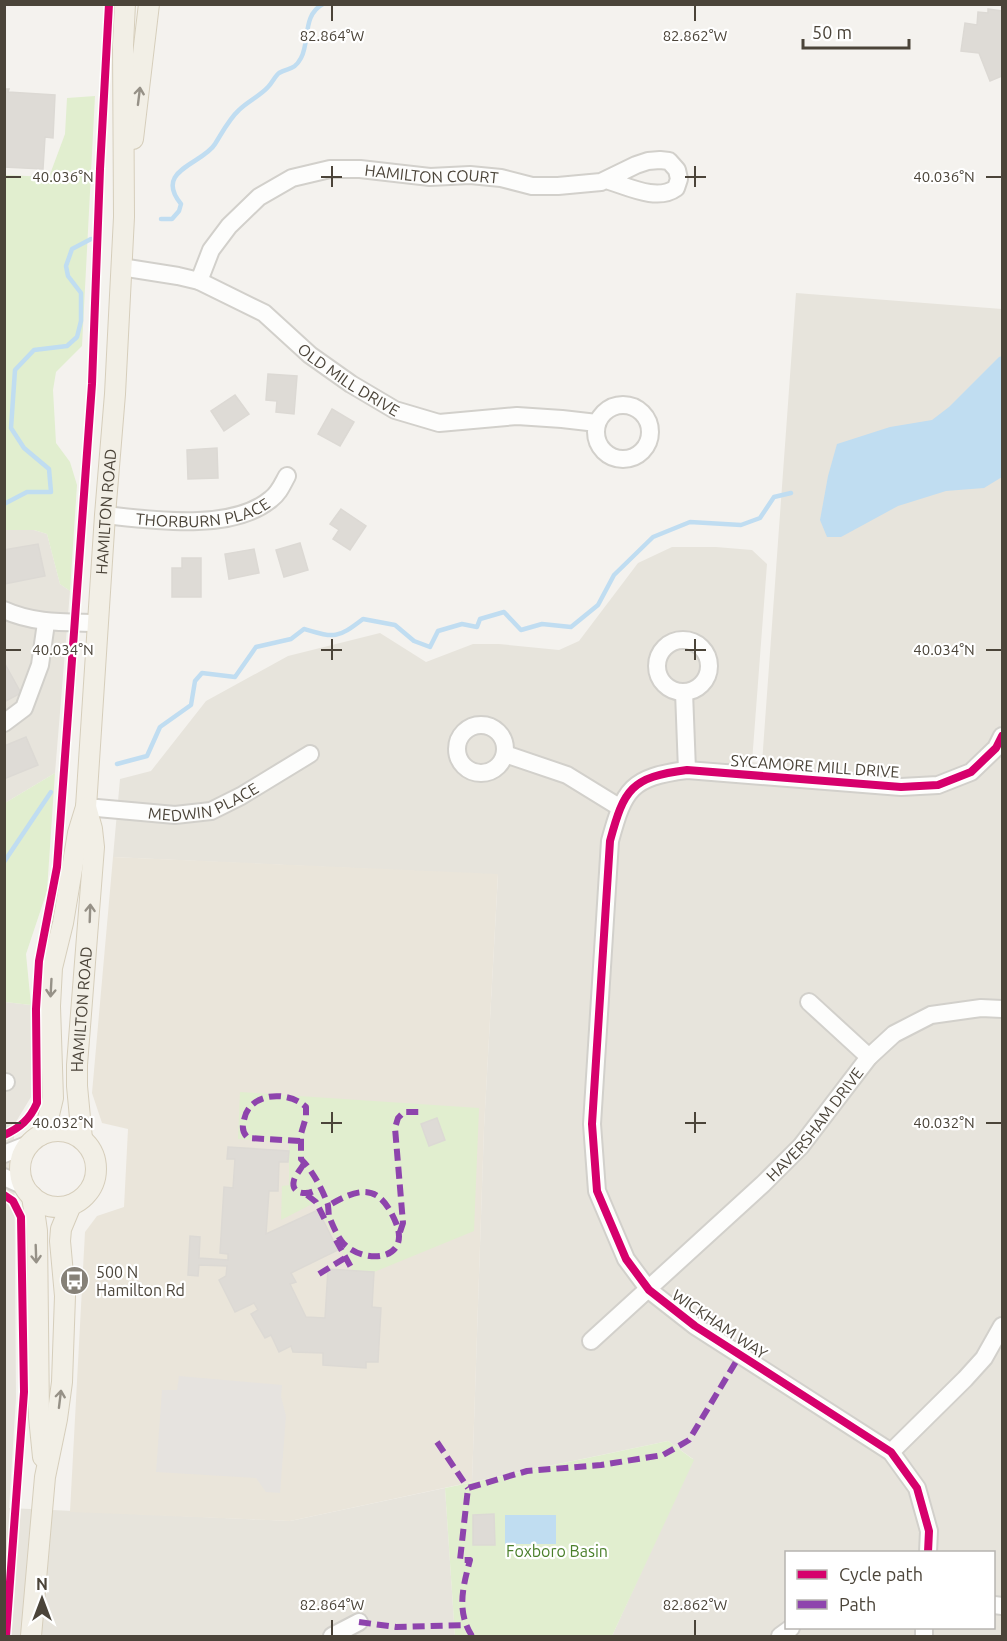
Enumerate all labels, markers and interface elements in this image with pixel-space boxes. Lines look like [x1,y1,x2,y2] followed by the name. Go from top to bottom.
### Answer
[803,12,910,50] scale bar
[812,22,852,42] text: 50 m
[300,27,364,44] text: 82.864°W
[663,27,727,44] text: 82.862°W
[134,87,145,106] one-way arrow
[364,161,499,187] street label: HAMILTON COURT
[32,168,94,185] text: 40.036°N
[913,168,975,185] text: 40.036°N
[294,340,403,420] street label: OLD MILL DRIVE
[92,448,119,575] street label: HAMILTON ROAD
[135,494,273,530] street label: THORBURN PLACE
[32,641,94,658] text: 40.034°N
[913,641,975,658] text: 40.034°N
[730,751,900,781] street label: SYCAMORE MILL DRIVE
[147,779,262,824] street label: MEDWIN PLACE
[84,904,95,924] one-way arrow
[68,946,95,1072] street label: HAMILTON ROAD
[45,977,56,997] one-way arrow
[762,1064,867,1185] street label: HAVERSHAM DRIVE
[32,1114,94,1131] text: 40.032°N
[913,1114,975,1131] text: 40.032°N
[31,1244,42,1264] one-way arrow
[96,1263,185,1299] place label: 500 N Hamilton Rd
[59,1265,91,1297] bus stop icon: 500 N Hamilton Rd
[669,1286,772,1363] street label: WICKHAM WAY
[54,1390,65,1410] one-way arrow
[506,1542,608,1560] park label: Foxboro Basin
[785,1551,995,1629] legend
[839,1564,923,1584] text: Cycle path
[12,1569,72,1629] north arrow
[36,1575,48,1593] text: N
[839,1594,876,1614] text: Path
[300,1596,364,1613] text: 82.864°W
[663,1596,727,1613] text: 82.862°W

